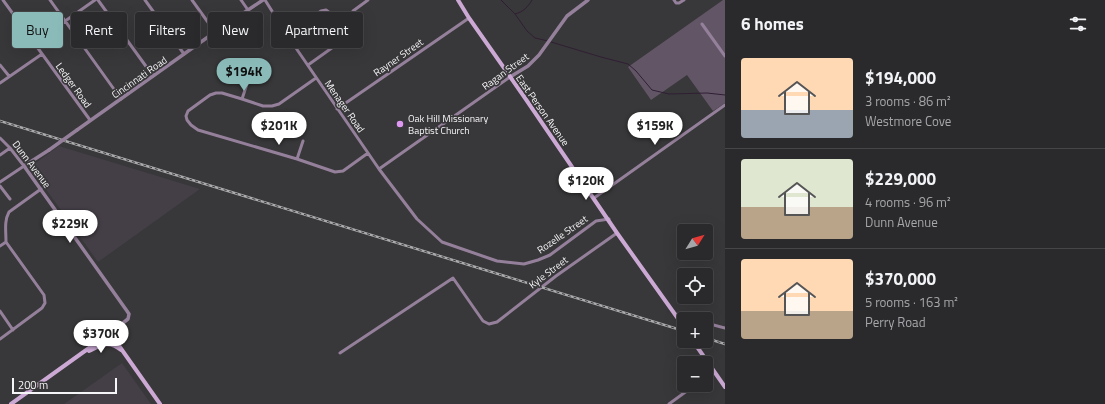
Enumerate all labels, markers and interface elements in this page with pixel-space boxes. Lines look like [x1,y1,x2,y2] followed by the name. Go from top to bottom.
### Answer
[741,11,804,37] text: 6 homes
[12,12,63,48] chip: Buy
[71,12,127,48] chip: Rent
[135,12,200,48] chip: Filters
[208,12,263,48] chip: New
[271,12,363,48] chip: Apartment
[1067,13,1089,35] icon: filters
[370,34,427,80] street label: Rayner Street
[479,49,532,94] street label: Ragan Street
[108,53,170,102] street label: Cincinnati Road
[216,58,272,92] pin: $194K
[52,60,95,111] street label: Ledger Road
[226,61,262,81] text: $194K
[865,65,936,91] text: $194,000
[512,72,573,149] street label: East Person Avenue
[773,74,821,122] icon: home
[321,77,368,136] street label: Menager Road
[865,91,951,111] text: 3 rooms · 86 m²
[408,111,489,138] place label: Oak Hill Missionary Baptist Church
[865,111,951,131] text: Westmore Cove
[251,112,307,146] pin: $201K
[627,112,683,146] pin: $159K
[261,115,297,135] text: $201K
[637,115,673,135] text: $159K
[395,119,405,129] marker: Oak Hill Missionary Baptist Church
[9,137,54,191] street label: Dunn Avenue
[865,166,936,192] text: $229,000
[558,167,614,201] pin: $120K
[568,170,604,190] text: $120K
[773,175,821,223] icon: home
[865,192,951,212] text: 4 rooms · 96 m²
[42,210,98,244] pin: $229K
[534,211,591,257] street label: Rozelle Street
[865,212,938,232] text: Dunn Avenue
[52,213,88,233] text: $229K
[677,224,713,260] north arrow
[677,224,713,392] map controls
[526,252,571,292] street label: Kyle Street
[865,266,936,292] text: $370,000
[677,268,713,304] button: locate
[773,275,821,323] icon: home
[865,292,958,312] text: 5 rooms · 163 m²
[677,312,713,348] button: +
[865,312,926,332] text: Perry Road
[73,320,129,354] pin: $370K
[83,323,119,343] text: $370K
[677,356,713,392] button: −
[12,376,117,395] scale bar
[18,377,48,393] text: 200 m

